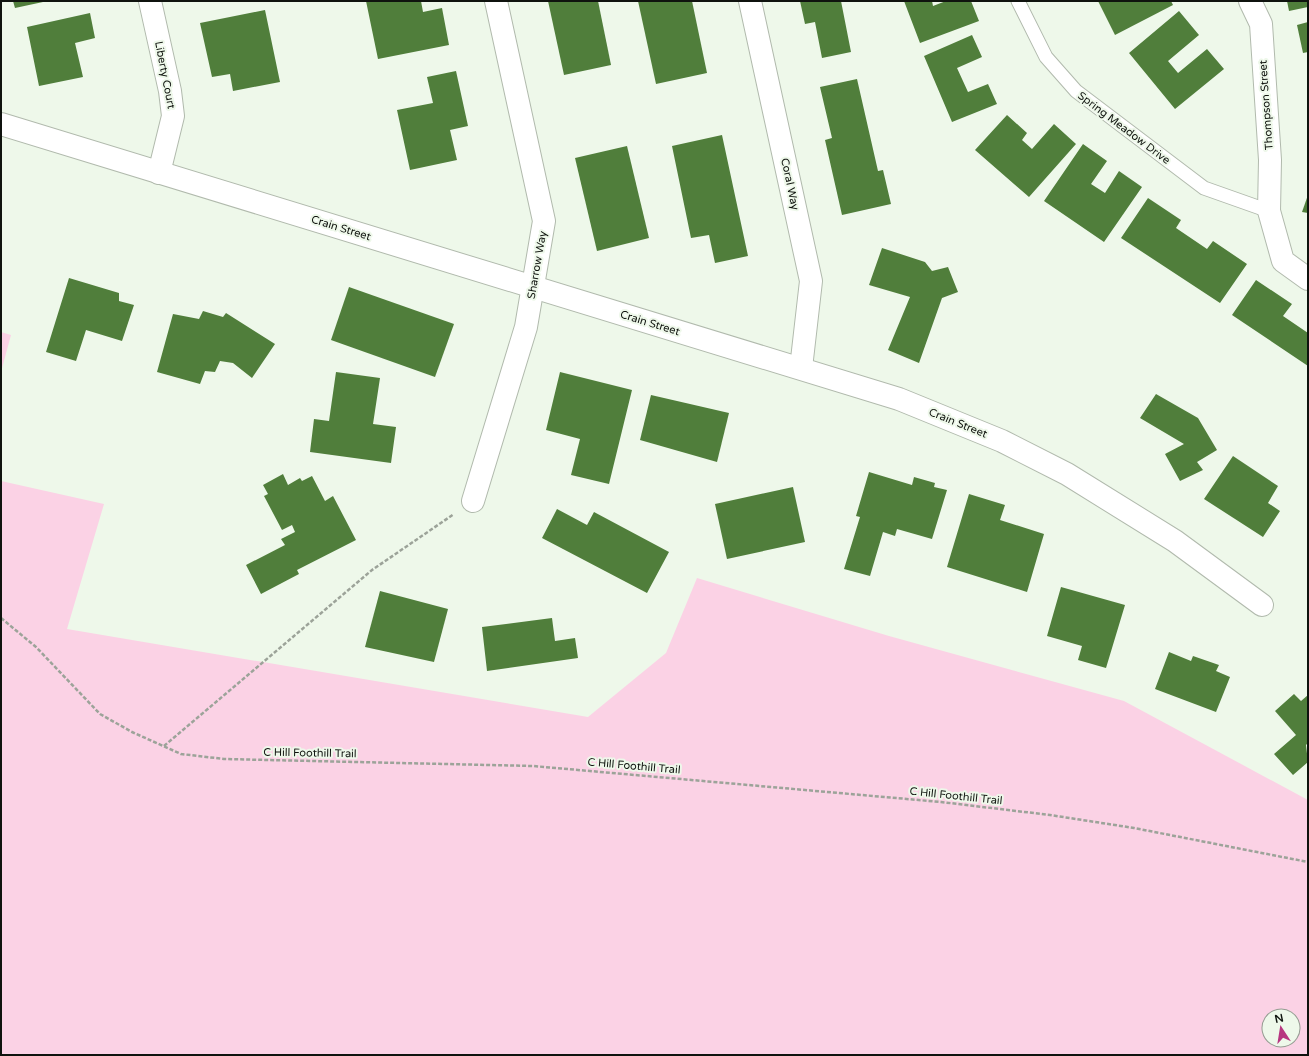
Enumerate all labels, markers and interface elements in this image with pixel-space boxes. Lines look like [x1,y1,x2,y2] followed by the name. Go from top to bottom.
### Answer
[152,40,178,110] street label: Liberty Court
[1256,60,1276,150] street label: Thompson Street
[1075,89,1173,167] street label: Spring Meadow Drive
[778,157,802,211] street label: Coral Way
[310,213,372,243] street label: Crain Street
[525,230,549,300] street label: Sharrow Way
[619,308,681,338] street label: Crain Street
[927,405,989,441] street label: Crain Street
[263,746,357,760] street label: C Hill Foothill Trail
[587,755,681,777] street label: C Hill Foothill Trail
[909,785,1003,807] street label: C Hill Foothill Trail
[1261,1008,1301,1048] north arrow
[1273,1011,1285,1026] text: N

